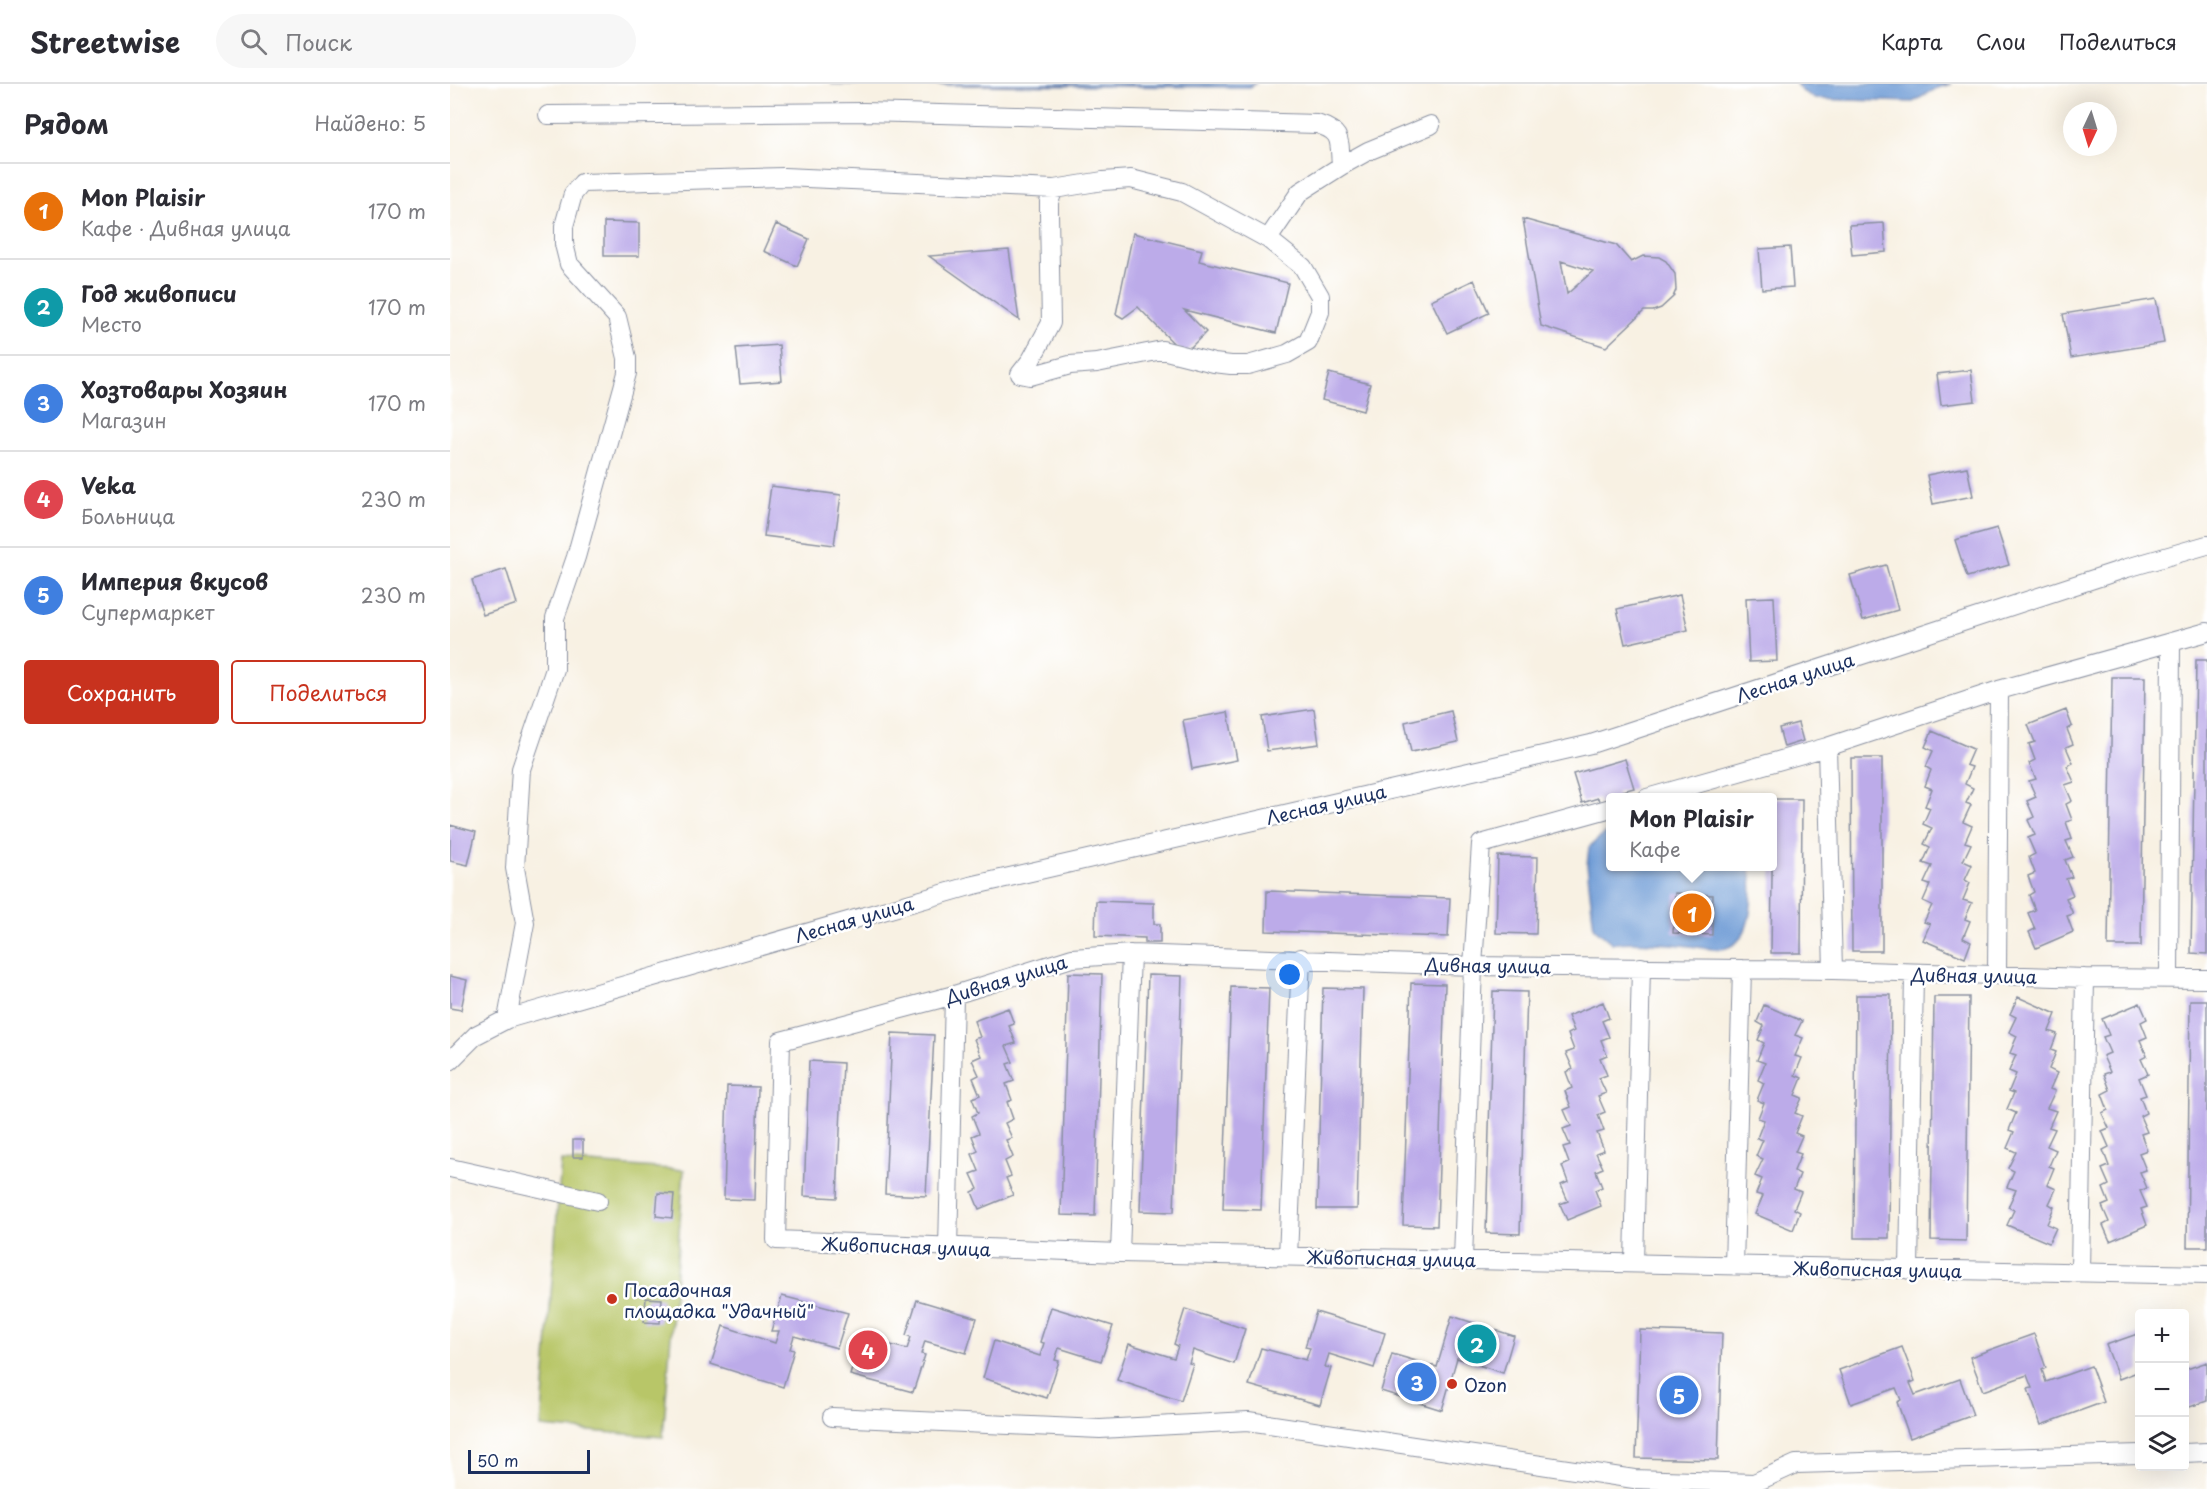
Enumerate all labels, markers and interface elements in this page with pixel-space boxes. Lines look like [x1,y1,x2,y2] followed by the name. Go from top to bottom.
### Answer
[216,14,636,68] search box
[30,20,180,63] text: Streetwise
[237,25,270,58] icon: search
[285,25,352,58] text: Поиск
[1881,25,1943,57] text: Карта
[1976,25,2026,57] text: Слои
[2059,25,2177,57] text: Поделиться
[2063,102,2117,156] north arrow
[24,104,109,143] text: Рядом
[315,108,426,138] text: Найдено: 5
[81,180,205,213] text: Mon Plaisir
[39,196,48,226] text: 1
[368,196,426,226] text: 170 m
[81,213,290,243] text: Кафе · Дивная улица
[81,276,237,309] text: Год живописи
[36,292,51,322] text: 2
[368,292,426,322] text: 170 m
[81,309,142,339] text: Место
[81,372,288,405] text: Хозтовары Хозяин
[37,388,50,418] text: 3
[368,388,426,418] text: 170 m
[81,405,167,435] text: Магазин
[81,468,136,501] text: Veka
[37,484,50,514] text: 4
[361,484,426,514] text: 230 m
[81,501,175,531] text: Больница
[81,564,268,597] text: Империя вкусов
[37,580,50,610] text: 5
[361,580,426,610] text: 230 m
[81,597,214,627] text: Супермаркет
[1733,645,1858,709] street label: Лесная улица
[24,660,219,724] button: Сохранить
[231,660,426,724] button: Поделиться
[1263,777,1389,831] street label: Лесная улица
[1606,793,1777,871] popup
[1629,801,1754,834] text: Mon Plaisir
[1629,834,1681,864] text: Кафе
[791,889,917,949] street label: Лесная улица
[1672,890,1712,936] pin: 1
[941,947,1071,1011] street label: Дивная улица
[1424,950,1552,980] street label: Дивная улица
[1275,960,1304,989] your location
[1910,960,2038,990] street label: Дивная улица
[821,1230,992,1262] street label: Живописная улица
[1306,1243,1477,1273] street label: Живописная улица
[1792,1254,1963,1284] street label: Живописная улица
[624,1276,814,1324] place label: Посадочная площадка "Удачный"
[605,1292,619,1306] marker: Посадочная площадка "Удачный"
[2135,1309,2189,1471] map controls
[2135,1309,2189,1363] button: +
[1458,1322,1496,1366] pin: 2
[848,1328,888,1372] pin: 4
[1398,1360,1436,1404] pin: 3
[2135,1363,2189,1417] button: −
[1464,1371,1507,1398] place label: Ozon
[1660,1372,1698,1418] pin: 5
[1445,1377,1459,1391] marker: Ozon
[2135,1417,2189,1471] button: layers
[468,1447,590,1474] scale bar
[477,1448,518,1472] text: 50 m

